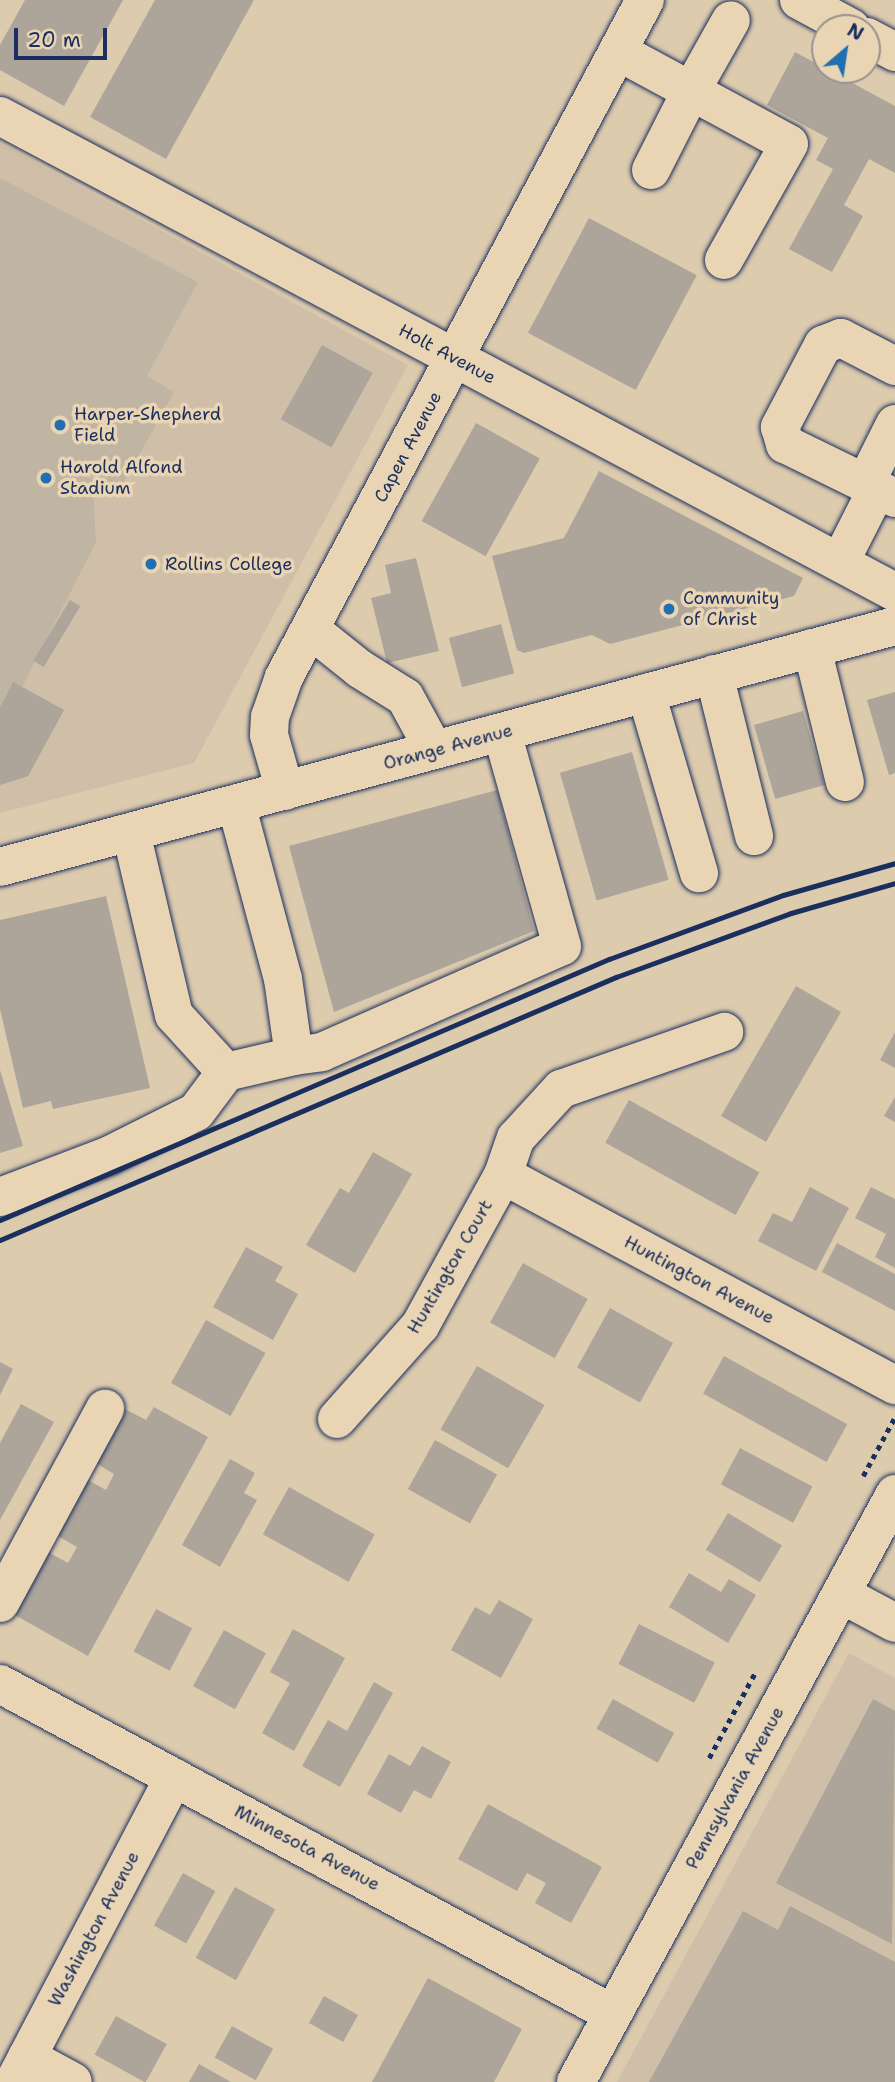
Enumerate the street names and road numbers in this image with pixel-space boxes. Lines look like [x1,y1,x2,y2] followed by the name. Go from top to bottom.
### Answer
[395,319,499,389] street label: Holt Avenue
[370,388,446,506] street label: Capen Avenue
[381,719,515,775] street label: Orange Avenue
[403,1196,497,1338] street label: Huntington Court
[620,1231,778,1329] street label: Huntington Avenue
[681,1703,789,1873] street label: Pennsylvania Avenue
[231,1801,383,1895] street label: Minnesota Avenue
[44,1848,144,2010] street label: Washington Avenue

